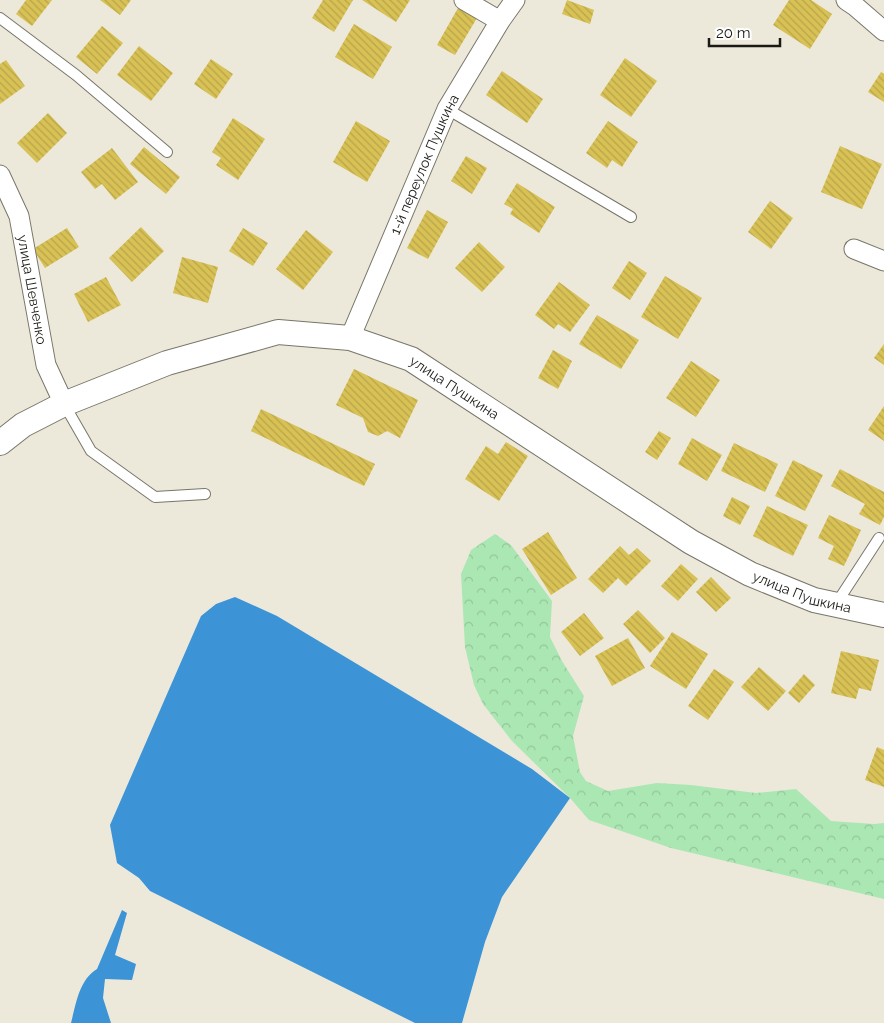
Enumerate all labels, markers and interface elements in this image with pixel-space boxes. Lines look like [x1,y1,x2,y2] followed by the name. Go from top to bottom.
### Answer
[709,15,780,47] scale bar
[716,24,751,42] text: 20 m
[387,91,462,237] street label: 1-й переулок Пушкина
[15,234,50,346] street label: улица Шевченко
[407,352,502,422] street label: улица Пушкина
[750,568,853,616] street label: улица Пушкина

